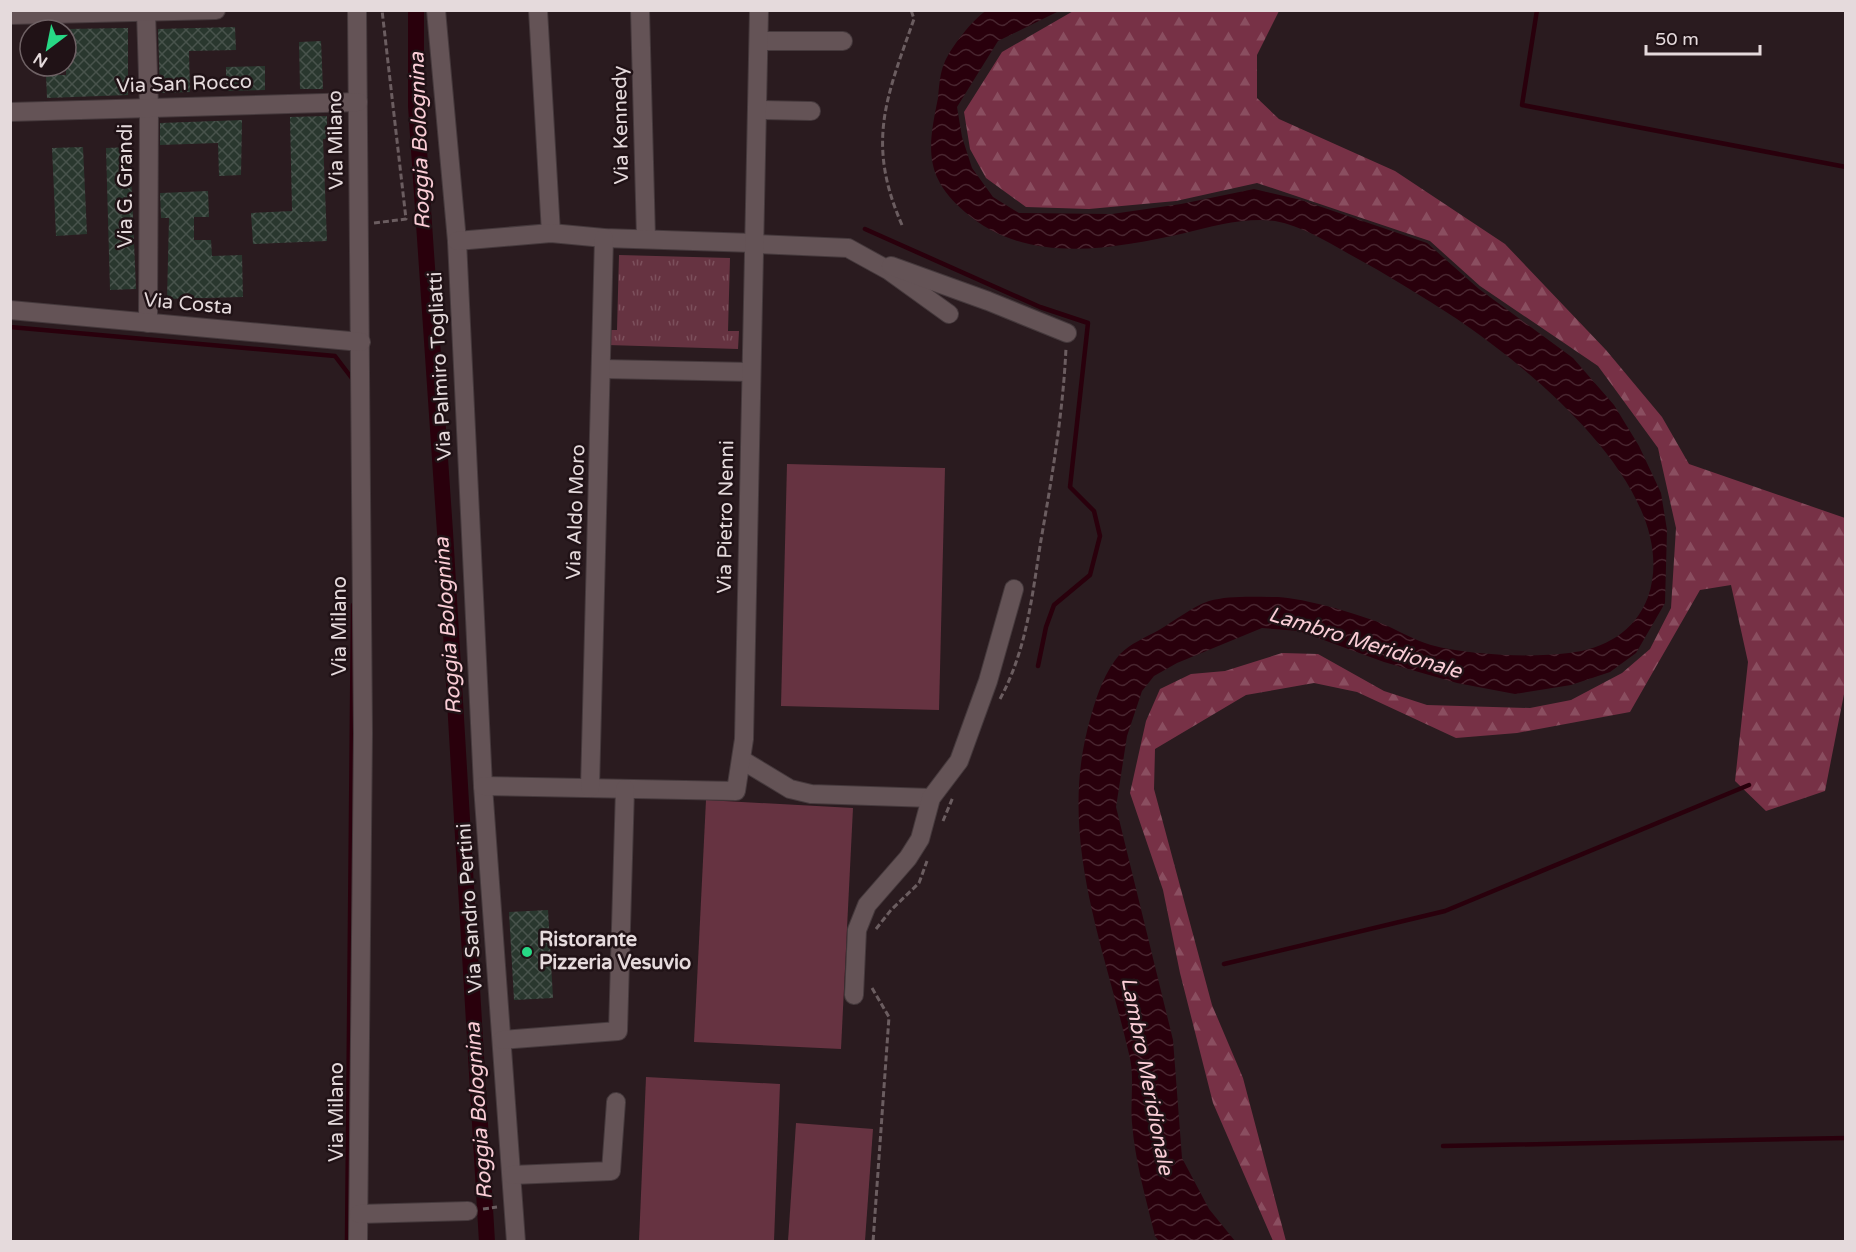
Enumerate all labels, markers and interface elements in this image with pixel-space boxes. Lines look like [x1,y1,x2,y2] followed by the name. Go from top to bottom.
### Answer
[18,18,78,78] north arrow
[1646,18,1760,56] scale bar
[1655,28,1699,50] text: 50 m
[30,48,51,72] text: N
[404,51,436,230] water label: Roggia Bolognina
[608,65,634,185] street label: Via Kennedy
[116,70,252,98] street label: Via San Rocco
[323,90,349,190] street label: Via Milano
[114,124,138,248] street label: Via G. Grandi
[423,271,457,461] street label: Via Palmiro Togliatti
[142,288,234,320] street label: Via Costa
[713,440,739,594] street label: Via Pietro Nenni
[562,444,590,580] street label: Via Aldo Moro
[429,535,467,716] water label: Roggia Bolognina
[328,576,352,676] street label: Via Milano
[1265,602,1466,685] water label: Lambro Meridionale
[452,822,488,994] street label: Via Sandro Pertini
[539,928,691,975] place label: Ristorante Pizzeria Vesuvio
[520,945,534,959] marker: Ristorante Pizzeria Vesuvio
[1116,975,1179,1178] water label: Lambro Meridionale
[460,1020,498,1201] water label: Roggia Bolognina
[325,1062,349,1162] street label: Via Milano

